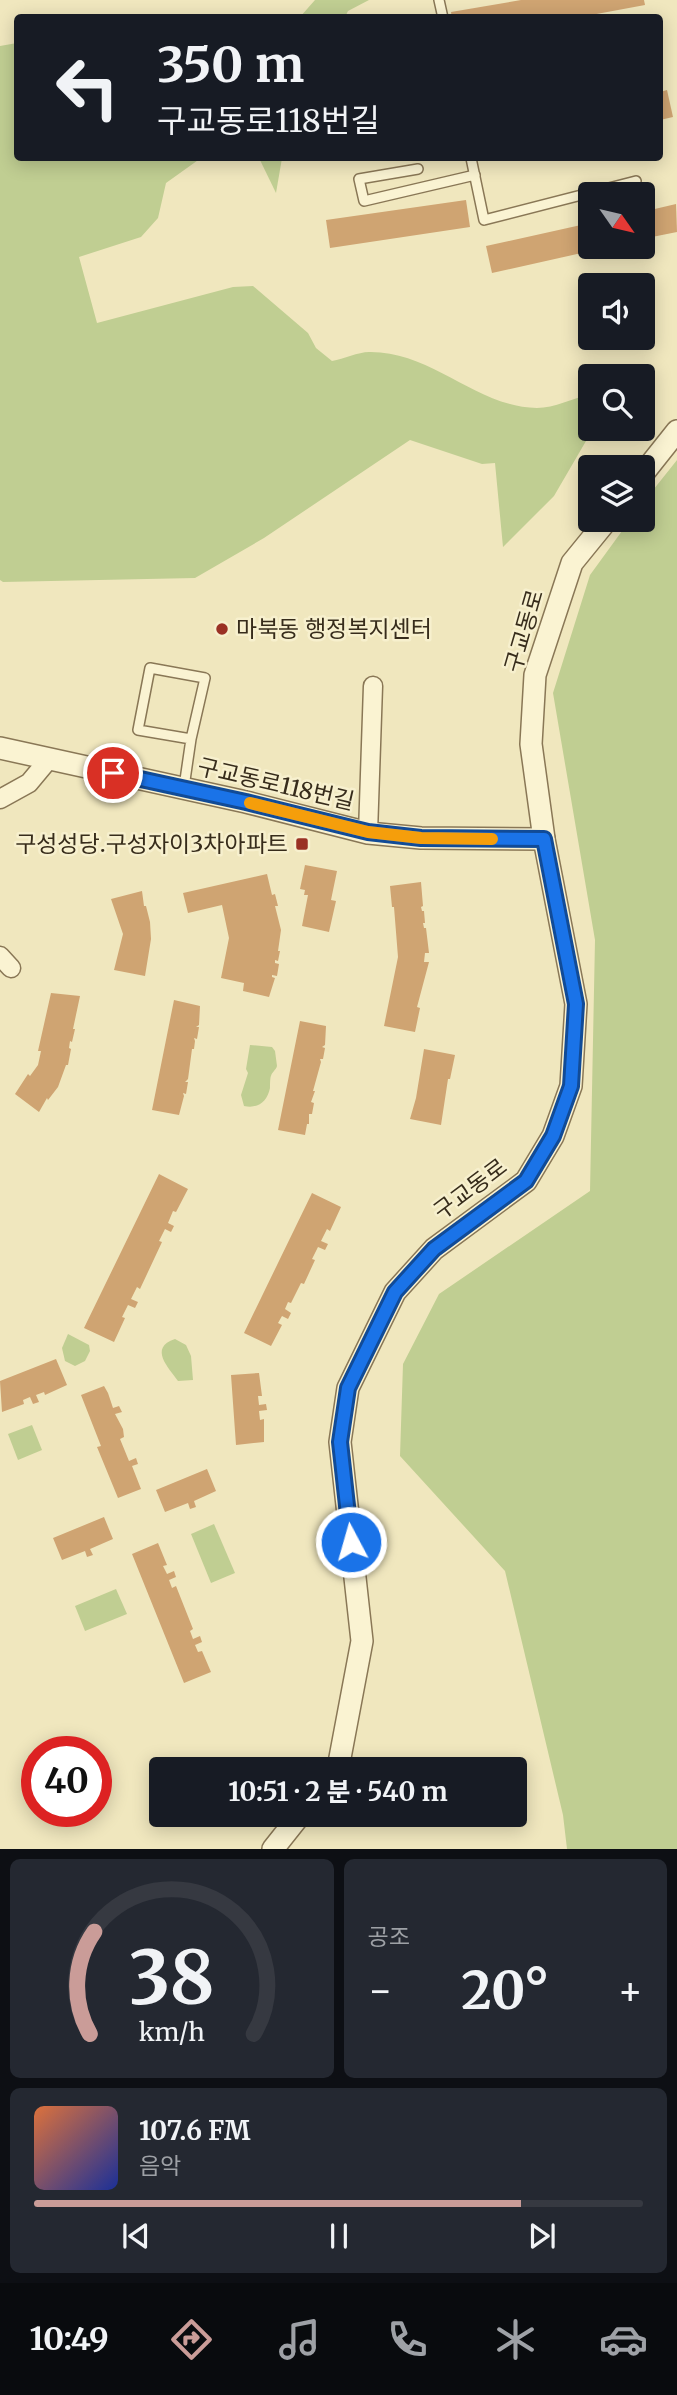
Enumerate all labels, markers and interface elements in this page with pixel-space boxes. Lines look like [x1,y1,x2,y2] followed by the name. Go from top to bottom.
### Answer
[157,34,304,95] text: 350 m
[42,42,133,133] icon: left
[157,101,380,141] text: 구교동로118번길
[578,182,654,259] north arrow
[578,182,655,532] map controls
[578,273,655,350] button: sound
[578,364,655,441] button: search
[578,455,655,532] button: layers
[498,586,549,676] street label: 구교동로
[236,614,432,643] place label: 마북동 행정복지센터
[214,621,230,637] marker: 마북동 행정복지센터
[83,743,143,803] pin
[195,751,357,816] street label: 구교동로118번길
[94,754,132,792] icon: arrive
[15,829,288,858] place label: 구성성당.구성자이3차아파트
[294,836,310,852] marker: 구성성당.구성자이3차아파트
[427,1152,512,1226] street label: 구교동로
[314,1505,388,1579] position arrow
[21,1736,112,1827] speed limit sign: 40
[228,1775,448,1808] text: 10:51 · 2 분 · 540 m
[368,1922,410,1951] text: 공조
[129,1933,215,2025] text: 38
[461,1958,549,2023] text: 20°
[368,1967,393,2014] text: −
[618,1967,643,2014] text: +
[139,2016,205,2048] text: km/h
[139,2114,250,2147] text: 107.6 FM
[139,2151,181,2180] text: 음악
[117,2217,155,2255] icon: previous
[320,2217,358,2255] icon: pause
[523,2217,561,2255] icon: next
[167,2315,216,2364] icon: directions
[275,2315,324,2364] icon: music
[383,2315,432,2364] icon: phone
[491,2315,540,2364] icon: climate
[599,2315,648,2364] icon: car
[29,2319,109,2359] text: 10:49

